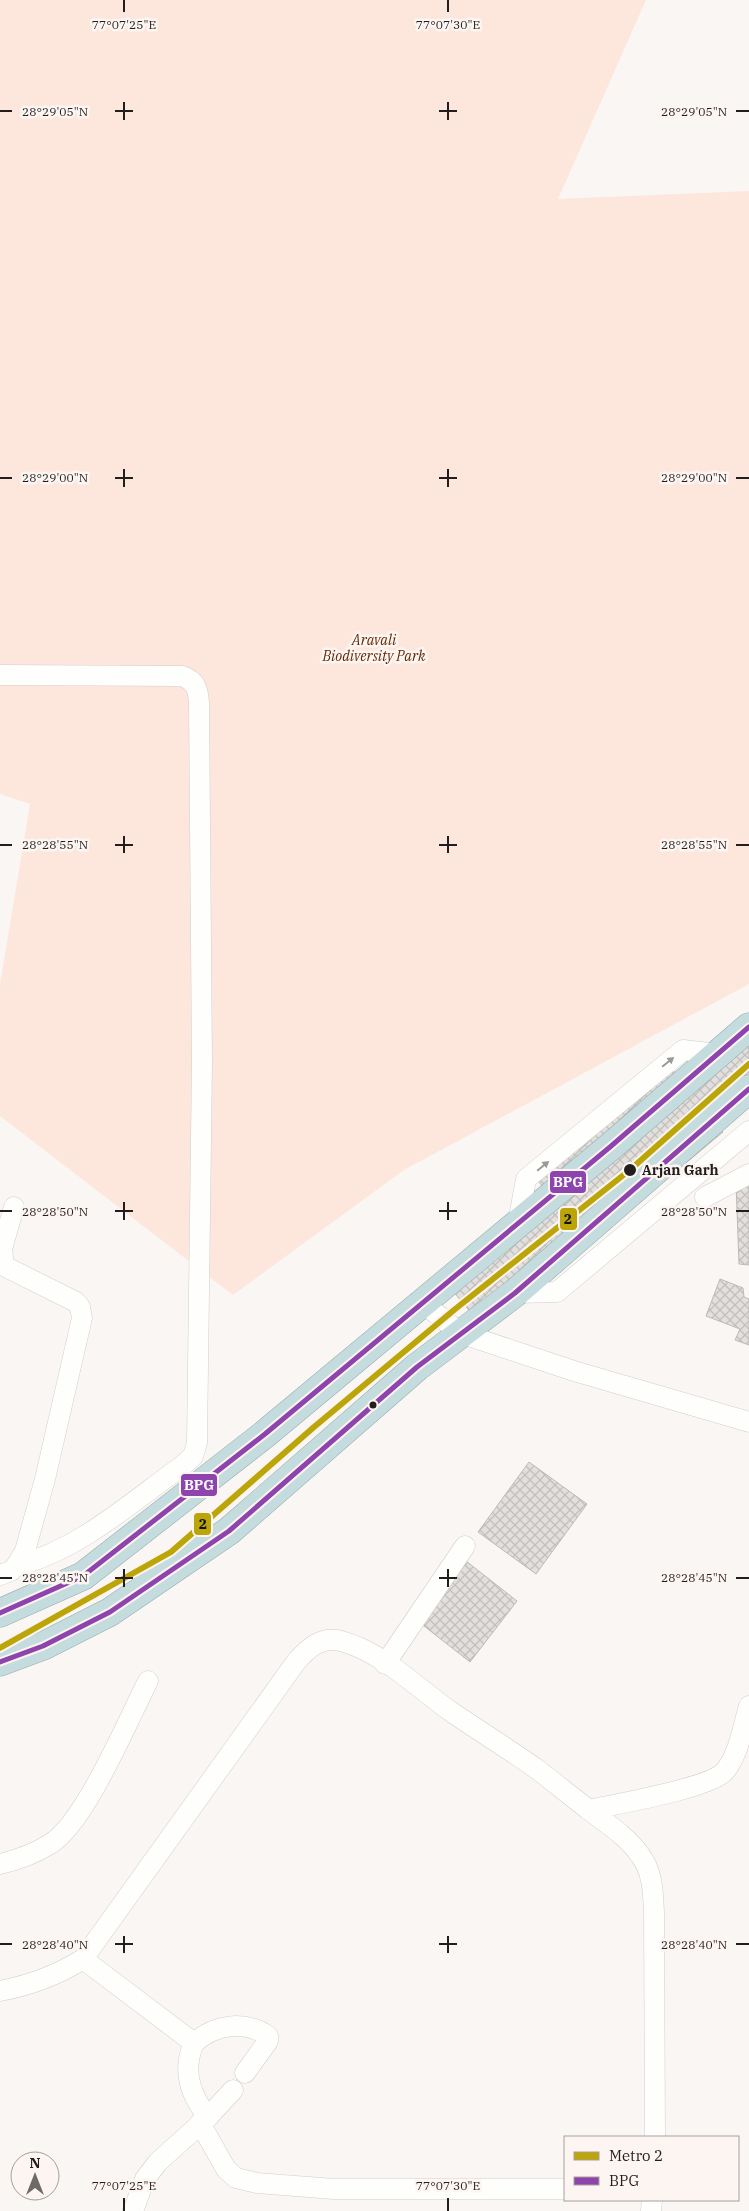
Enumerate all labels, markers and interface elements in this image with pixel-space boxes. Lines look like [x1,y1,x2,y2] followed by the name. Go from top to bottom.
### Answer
[92,17,156,32] text: 77°07'25"E
[416,17,480,32] text: 77°07'30"E
[22,104,88,119] text: 28°29'05"N
[661,104,727,119] text: 28°29'05"N
[22,470,88,485] text: 28°29'00"N
[661,470,727,485] text: 28°29'00"N
[321,631,426,665] park label: Aravali Biodiversity Park
[22,837,88,852] text: 28°28'55"N
[661,837,727,852] text: 28°28'55"N
[662,1057,675,1068] one-way arrow
[536,1160,549,1171] one-way arrow
[642,1161,719,1179] place label: Arjan Garh
[622,1162,638,1178] marker: Arjan Garh
[549,1170,587,1194] line badge: BPG
[553,1173,583,1191] text: BPG
[22,1204,88,1219] text: 28°28'50"N
[661,1204,727,1219] text: 28°28'50"N
[559,1207,578,1231] line badge: 2
[564,1210,572,1228] text: 2
[368,1400,378,1410] unlabelled marker
[180,1473,218,1497] line badge: BPG
[184,1476,214,1494] text: BPG
[193,1512,212,1536] line badge: 2
[199,1515,207,1533] text: 2
[22,1570,88,1585] text: 28°28'45"N
[661,1570,727,1585] text: 28°28'45"N
[22,1937,88,1952] text: 28°28'40"N
[661,1937,727,1952] text: 28°28'40"N
[564,2136,739,2201] legend
[609,2146,663,2165] text: Metro 2
[10,2151,60,2201] north arrow
[29,2154,41,2172] text: N
[609,2171,639,2190] text: BPG
[92,2178,156,2193] text: 77°07'25"E
[416,2178,480,2193] text: 77°07'30"E

